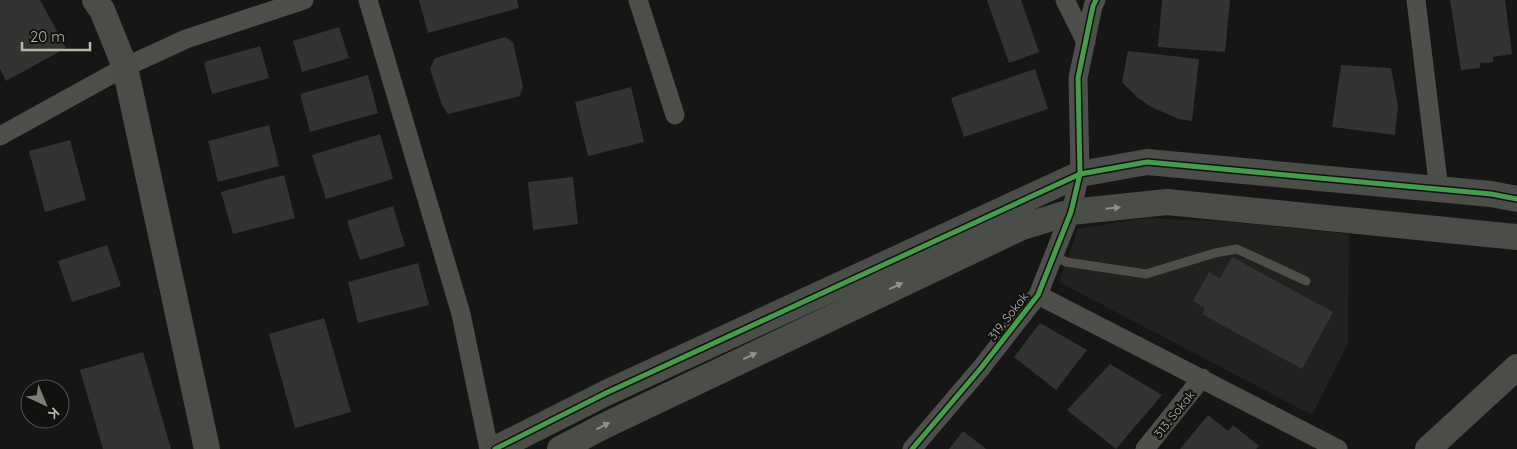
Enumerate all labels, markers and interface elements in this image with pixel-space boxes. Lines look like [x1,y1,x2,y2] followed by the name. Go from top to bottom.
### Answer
[22,20,90,52] scale bar
[30,27,65,46] text: 20 m
[1105,204,1121,212] one-way arrow
[889,282,903,290] one-way arrow
[985,289,1031,343] street label: 319. Sokak
[742,352,757,360] one-way arrow
[20,379,70,429] north arrow
[1150,387,1198,441] street label: 313. Sokak
[44,404,64,423] text: K
[596,422,610,430] one-way arrow

